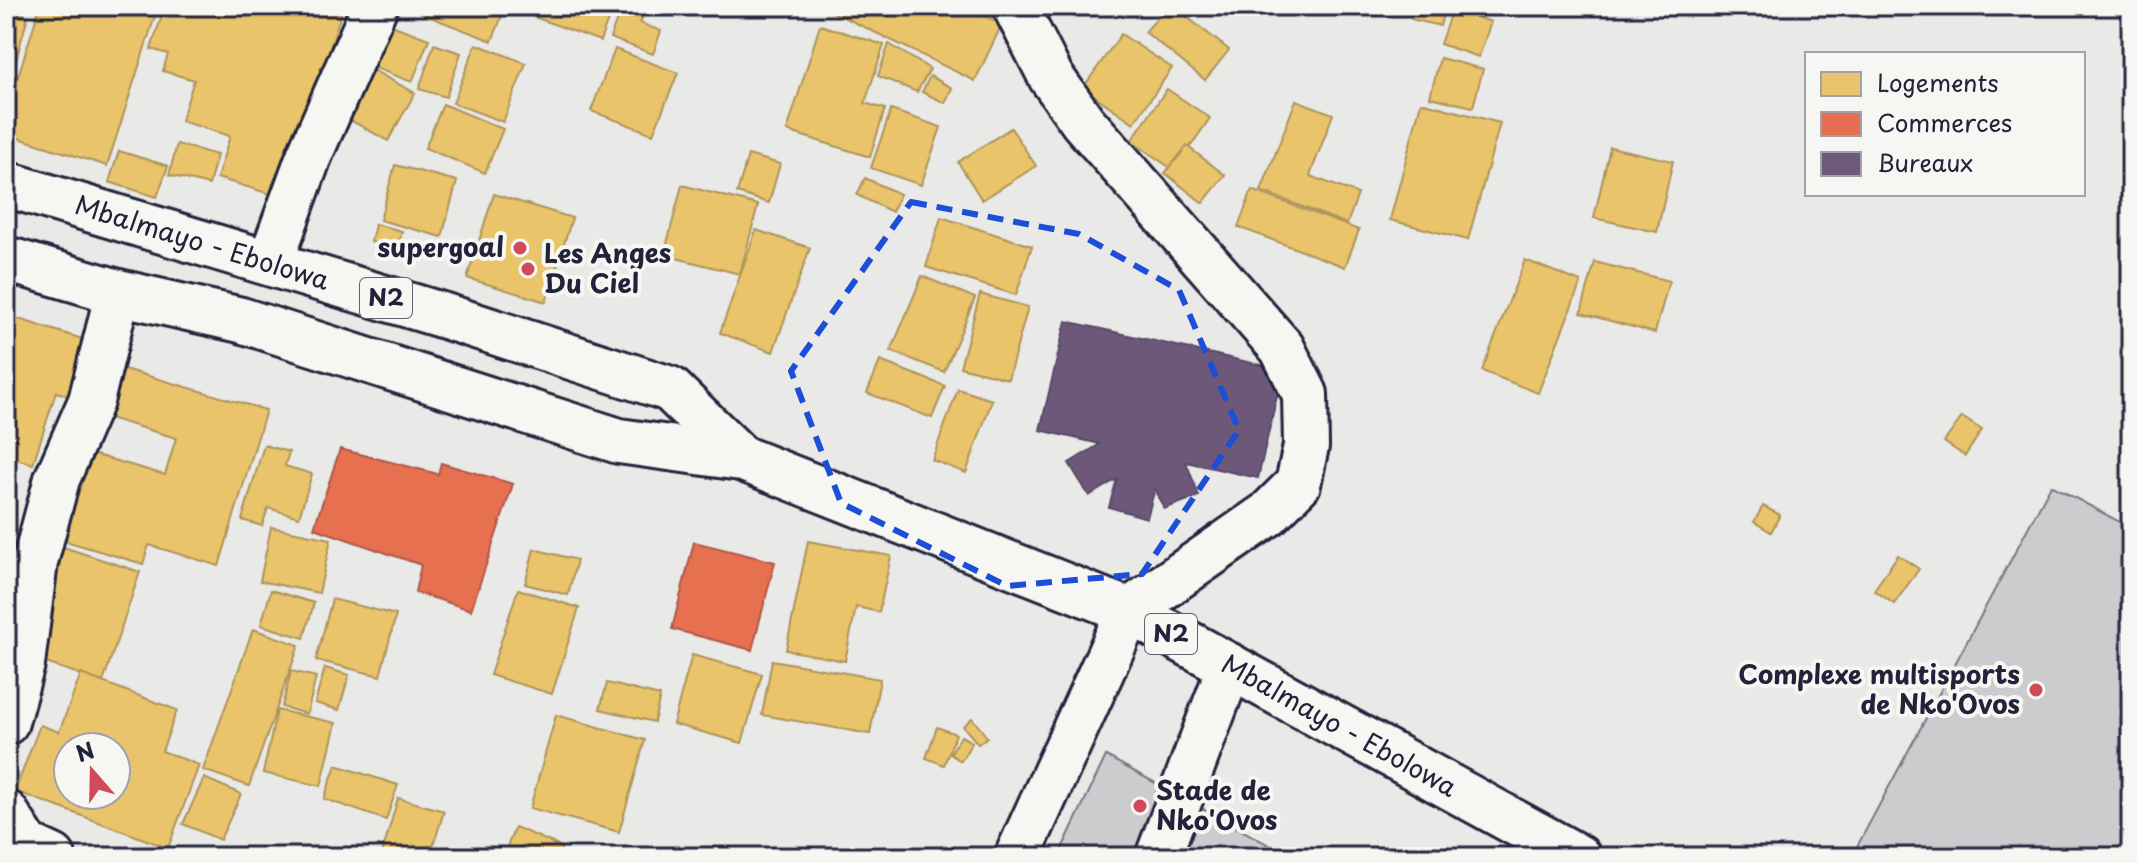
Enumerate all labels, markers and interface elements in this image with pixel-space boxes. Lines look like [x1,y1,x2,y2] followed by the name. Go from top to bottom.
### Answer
[1805,52,2085,196] legend
[1877,64,1999,100] text: Logements
[1877,104,2012,140] text: Commerces
[1877,144,1973,180] text: Bureaux
[71,184,335,299] street label: Mbalmayo - Ebolowa
[377,227,504,266] place label: supergoal
[544,233,671,302] place label: Les Anges Du Ciel
[511,239,529,257] marker: supergoal
[519,260,537,278] marker: Les Anges Du Ciel
[360,278,412,318] road number: N2
[1145,614,1197,654] road number: N2
[1215,644,1465,806] street label: Mbalmayo - Ebolowa
[1738,654,2020,723] place label: Complexe multisports de Nko'Ovos
[2027,681,2045,699] marker: Complexe multisports de Nko'Ovos
[52,731,132,811] north arrow
[71,732,98,769] text: N
[1156,770,1278,839] place label: Stade de Nko'Ovos
[1131,797,1149,815] marker: Stade de Nko'Ovos

